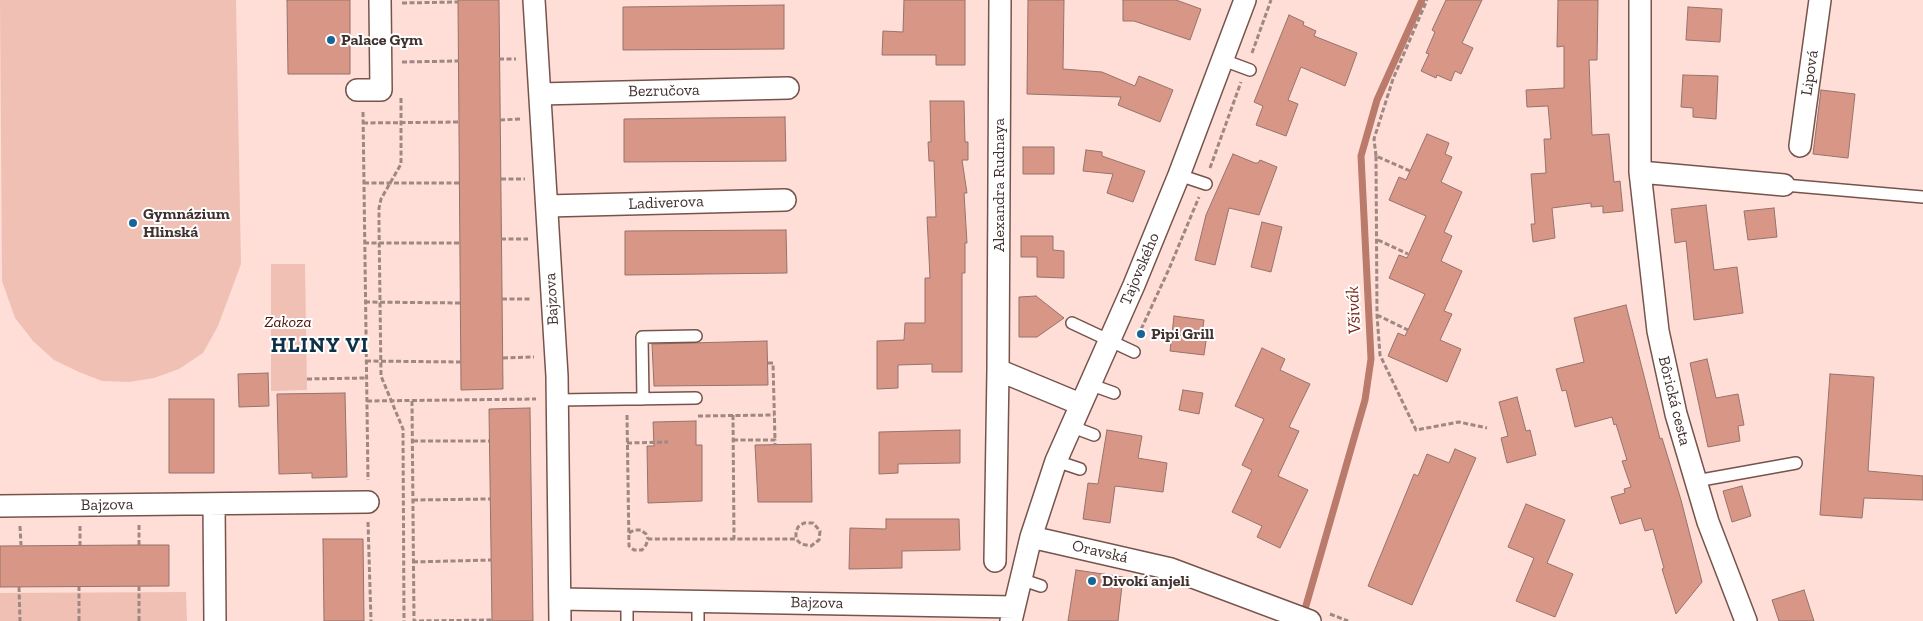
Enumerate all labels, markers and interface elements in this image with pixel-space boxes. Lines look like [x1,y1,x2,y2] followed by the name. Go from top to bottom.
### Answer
[341,30,423,50] place label: Palace Gym
[325,34,337,46] marker: Palace Gym
[1797,49,1823,97] street label: Lipová
[628,81,700,101] street label: Bezručova
[989,118,1009,252] street label: Alexandra Rudnaya
[628,192,704,214] street label: Ladiverova
[143,204,230,242] place label: Gymnázium Hlinská
[127,217,139,229] marker: Gymnázium Hlinská
[1116,230,1164,308] street label: Tajovského
[541,272,563,326] street label: Bajzova
[1342,285,1366,335] water label: Všivák
[265,312,311,332] park label: Zakoza
[1151,324,1214,344] place label: Pipi Grill
[1135,328,1147,340] marker: Pipi Grill
[270,333,370,359] district label: HLINY VI
[1654,354,1694,448] street label: Bôrická cesta
[81,495,133,515] street label: Bajzova
[1070,536,1130,568] street label: Oravská
[1102,571,1190,591] place label: Divokí anjeli
[1086,575,1098,587] marker: Divokí anjeli
[791,593,843,613] street label: Bajzova

